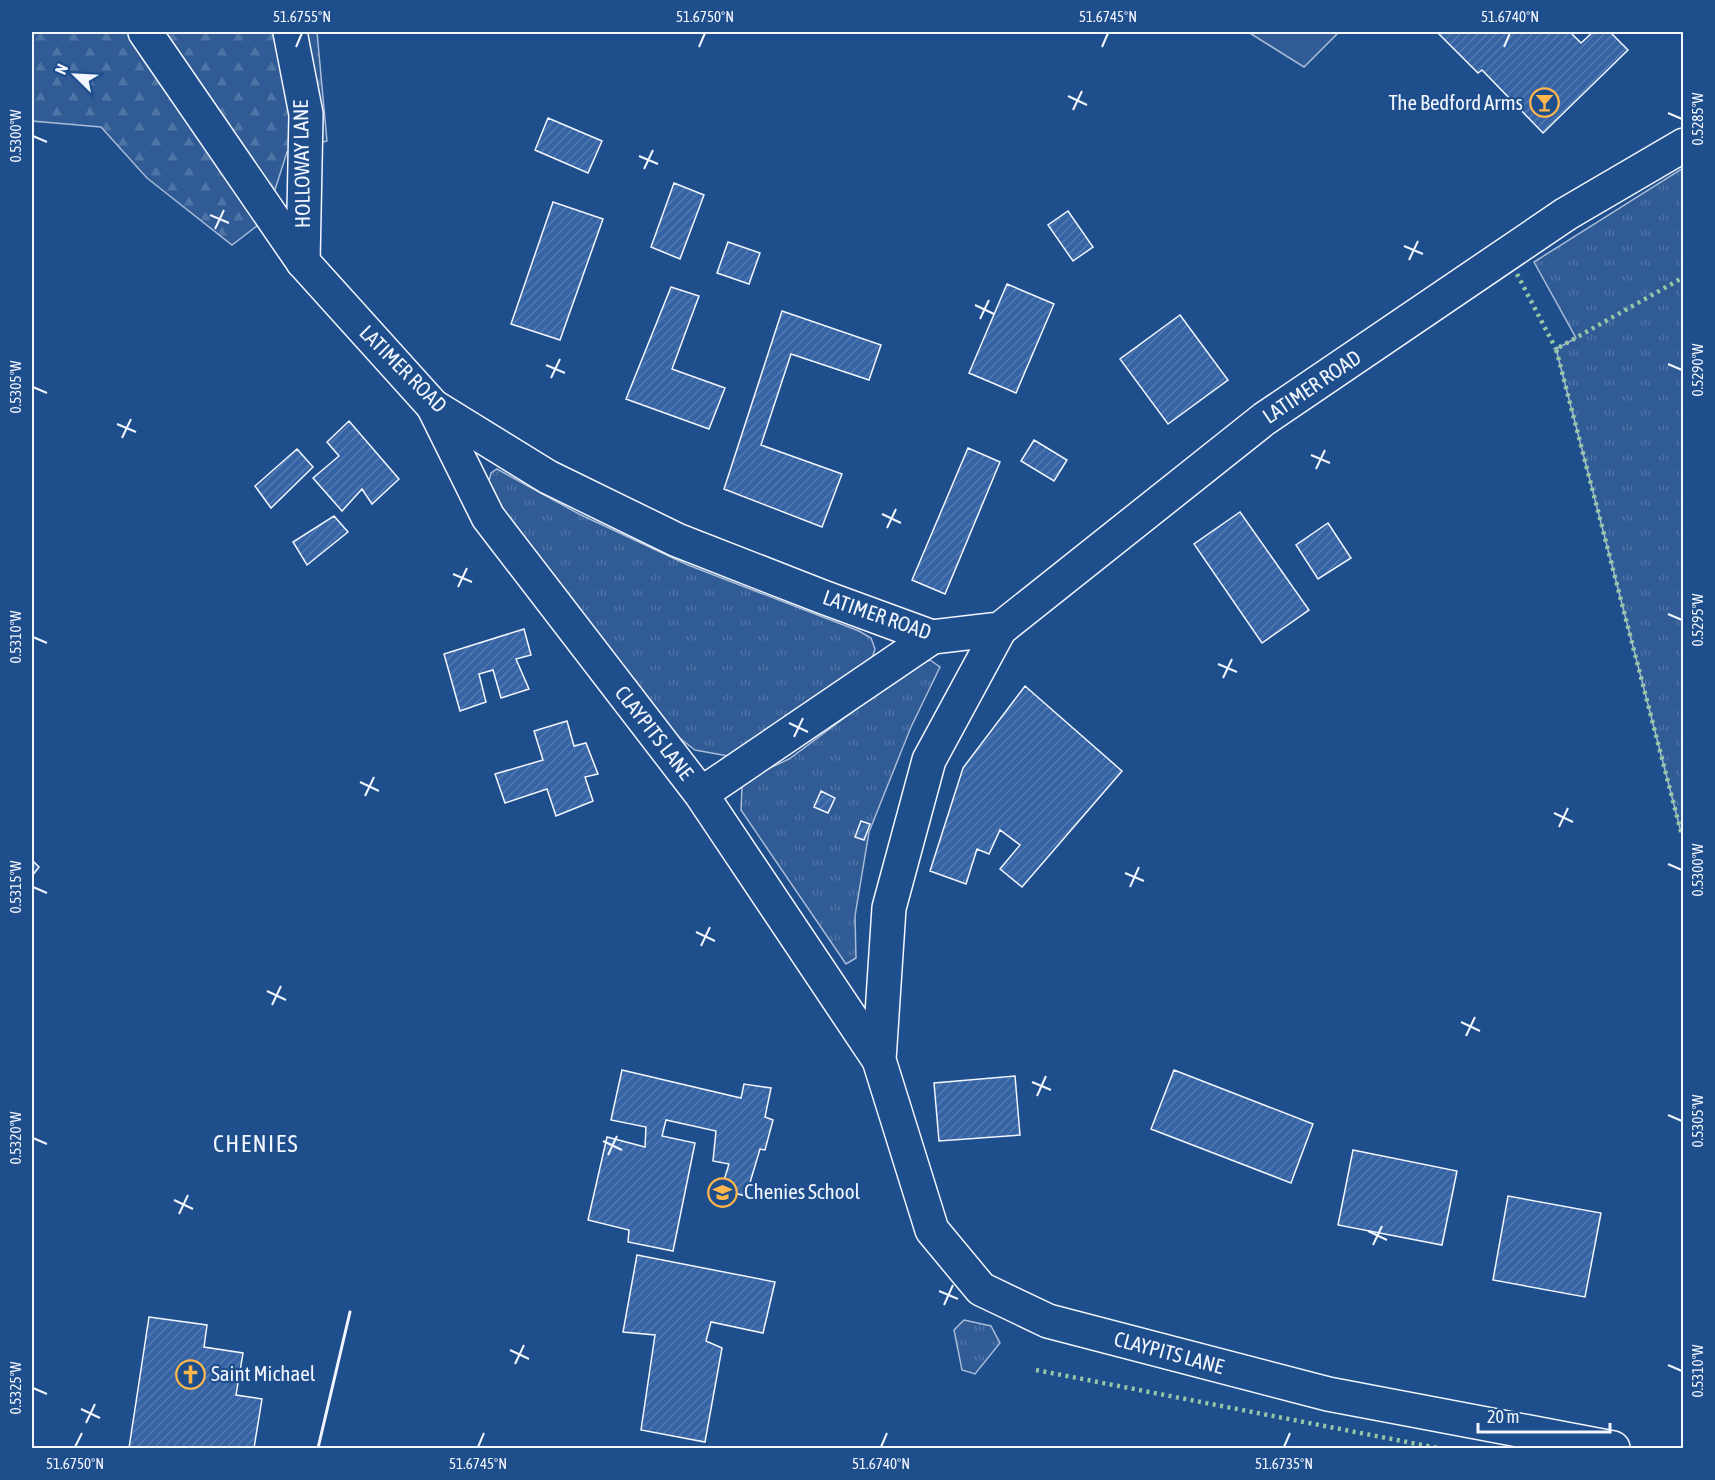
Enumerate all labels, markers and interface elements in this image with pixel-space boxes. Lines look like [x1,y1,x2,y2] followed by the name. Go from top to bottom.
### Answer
[273,8,331,25] text: 51.6755°N
[676,8,734,25] text: 51.6750°N
[1079,8,1137,25] text: 51.6745°N
[1481,8,1539,25] text: 51.6740°N
[45,45,105,105] north arrow
[51,61,71,77] text: N
[1528,87,1560,119] bar icon: The Bedford Arms
[1389,90,1523,114] place label: The Bedford Arms
[1689,92,1706,145] text: 0.5285°W
[288,100,314,228] street label: HOLLOWAY LANE
[7,109,24,162] text: 0.5300°W
[355,320,452,417] street label: LATIMER ROAD
[1689,343,1706,396] text: 0.5290°W
[1258,345,1365,428] street label: LATIMER ROAD
[7,360,24,413] text: 0.5305°W
[820,584,935,644] street label: LATIMER ROAD
[1689,593,1706,646] text: 0.5295°W
[7,610,24,663] text: 0.5310°W
[611,681,699,784] street label: CLAYPITS LANE
[1689,843,1706,896] text: 0.5300°W
[7,860,24,913] text: 0.5315°W
[1689,1094,1706,1147] text: 0.5305°W
[7,1111,24,1164] text: 0.5320°W
[213,1130,299,1157] district label: CHENIES
[707,1176,739,1208] school or university icon: Chenies School
[744,1179,861,1203] place label: Chenies School
[1112,1326,1227,1378] street label: CLAYPITS LANE
[1689,1344,1706,1397] text: 0.5310°W
[174,1358,206,1390] church icon: Saint Michael
[7,1361,24,1414] text: 0.5325°W
[211,1361,316,1385] place label: Saint Michael
[1478,1396,1610,1434] scale bar
[1487,1406,1519,1427] text: 20 m
[46,1455,104,1472] text: 51.6750°N
[449,1455,507,1472] text: 51.6745°N
[852,1455,910,1472] text: 51.6740°N
[1255,1455,1313,1472] text: 51.6735°N

